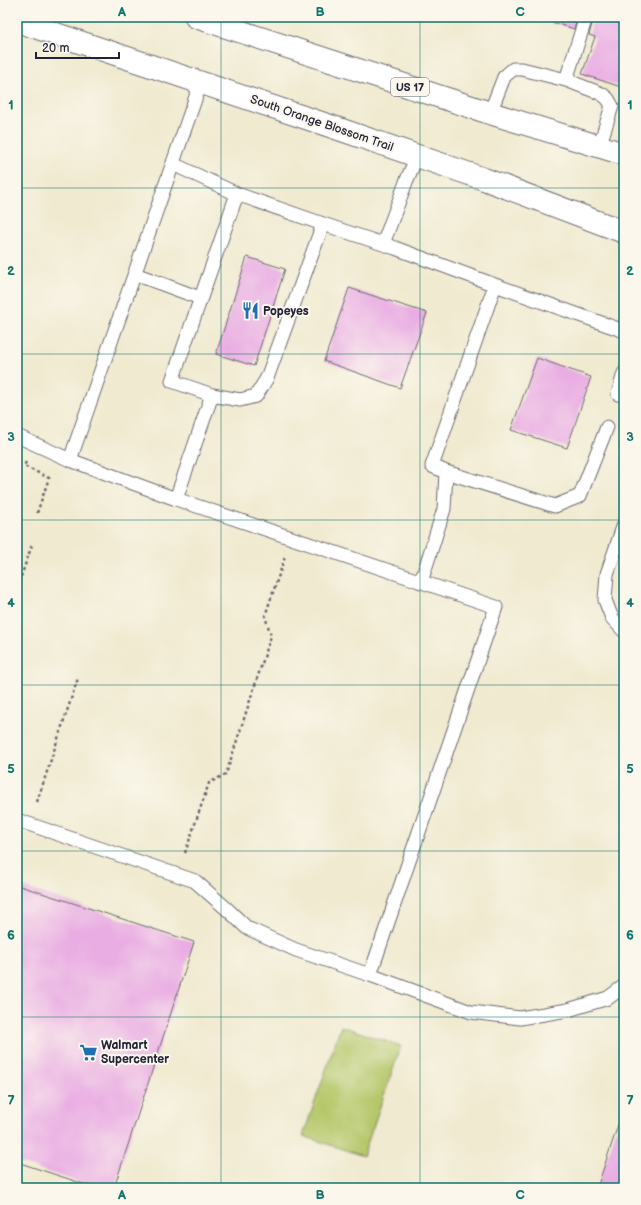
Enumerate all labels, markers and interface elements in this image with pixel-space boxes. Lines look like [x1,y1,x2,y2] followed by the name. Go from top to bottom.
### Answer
[117,4,126,20] text: A
[315,4,325,20] text: B
[515,4,525,20] text: C
[36,34,119,60] scale bar
[42,41,69,56] text: 20 m
[391,78,429,96] road number: US 17
[248,92,395,155] street label: South Orange Blossom Trail
[8,97,14,113] text: 1
[627,97,633,113] text: 1
[7,263,15,279] text: 2
[626,263,634,279] text: 2
[240,301,260,321] restaurant icon: Popeyes
[263,304,309,319] place label: Popeyes
[7,429,15,445] text: 3
[626,429,634,445] text: 3
[7,595,15,611] text: 4
[626,595,634,611] text: 4
[7,761,15,777] text: 5
[626,761,634,777] text: 5
[7,927,15,943] text: 6
[626,927,634,943] text: 6
[101,1038,169,1067] place label: Walmart Supercenter
[78,1042,98,1062] supermarket icon: Walmart Supercenter
[7,1093,15,1109] text: 7
[626,1093,634,1109] text: 7
[117,1187,126,1203] text: A
[315,1187,325,1203] text: B
[515,1187,525,1203] text: C

